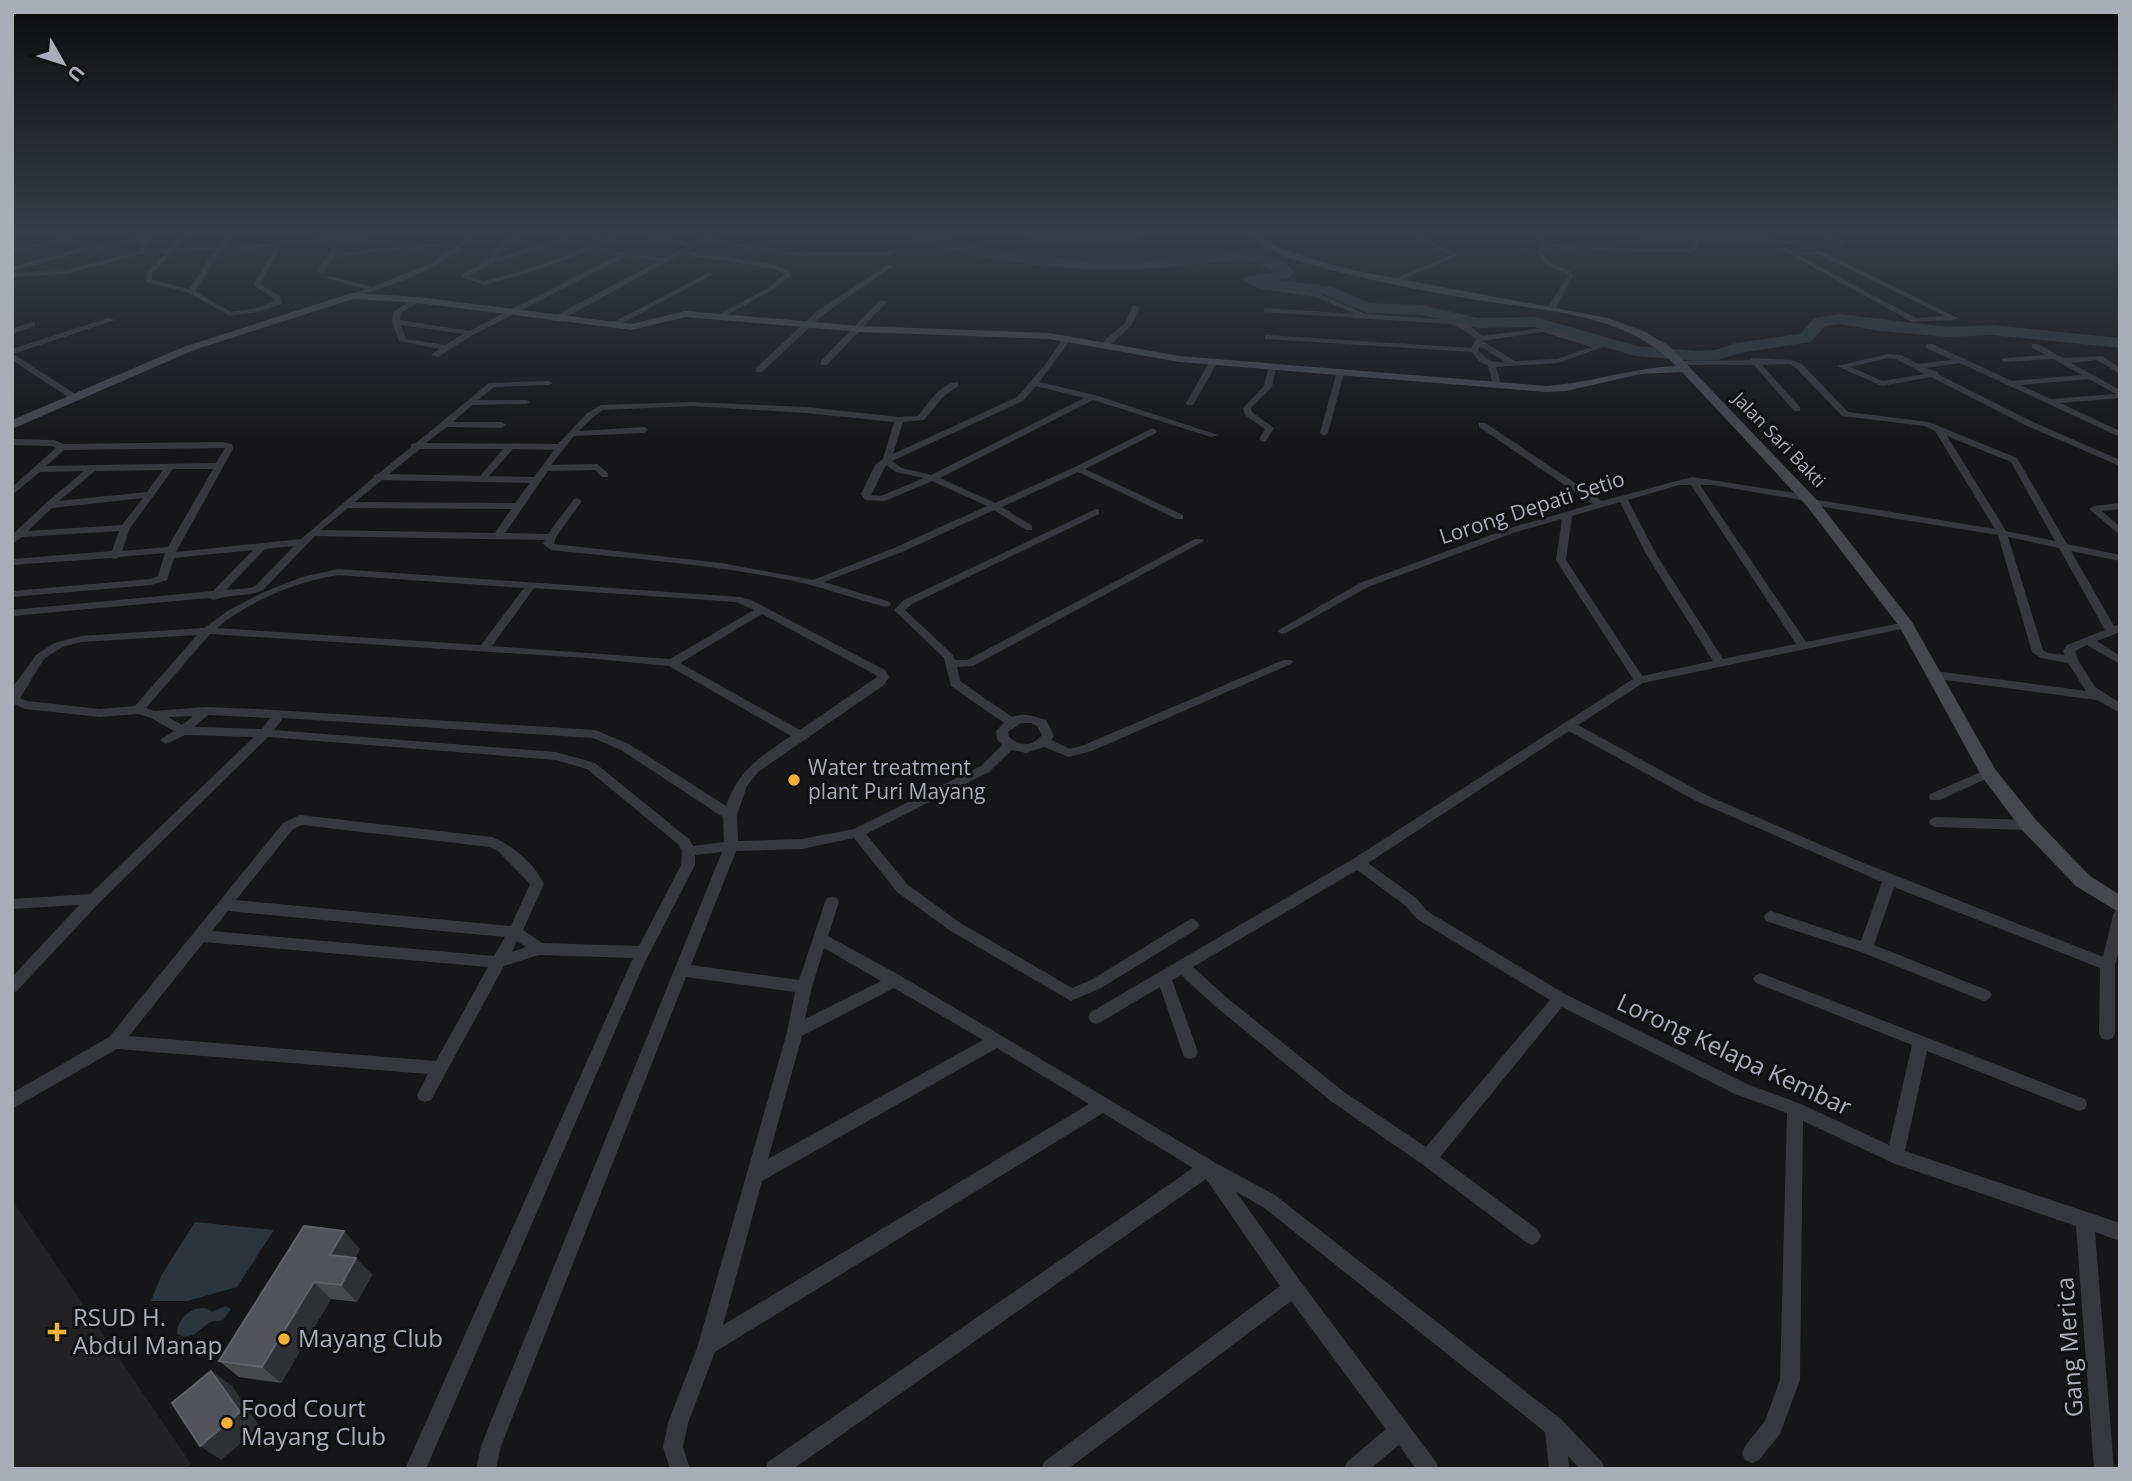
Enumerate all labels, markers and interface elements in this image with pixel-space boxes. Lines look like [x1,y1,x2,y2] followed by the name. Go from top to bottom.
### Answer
[28,28,98,98] north arrow
[62,60,91,87] text: U
[1727,385,1831,492] street label: Jalan Sari Bakti
[1436,464,1628,550] street label: Lorong Depati Setio
[808,753,986,805] place label: Water treatment plant Puri Mayang
[786,772,802,788] marker: Water treatment plant Puri Mayang
[1612,985,1857,1123] street label: Lorong Kelapa Kembar
[2047,1276,2090,1418] street label: Gang Merica
[73,1300,222,1361] place label: RSUD H. Abdul Manap
[298,1321,443,1354] place label: Mayang Club
[47,1322,67,1342] marker: RSUD H. Abdul Manap
[276,1331,292,1347] marker: Mayang Club
[241,1391,386,1452] place label: Food Court Mayang Club
[219,1415,235,1431] marker: Food Court Mayang Club

